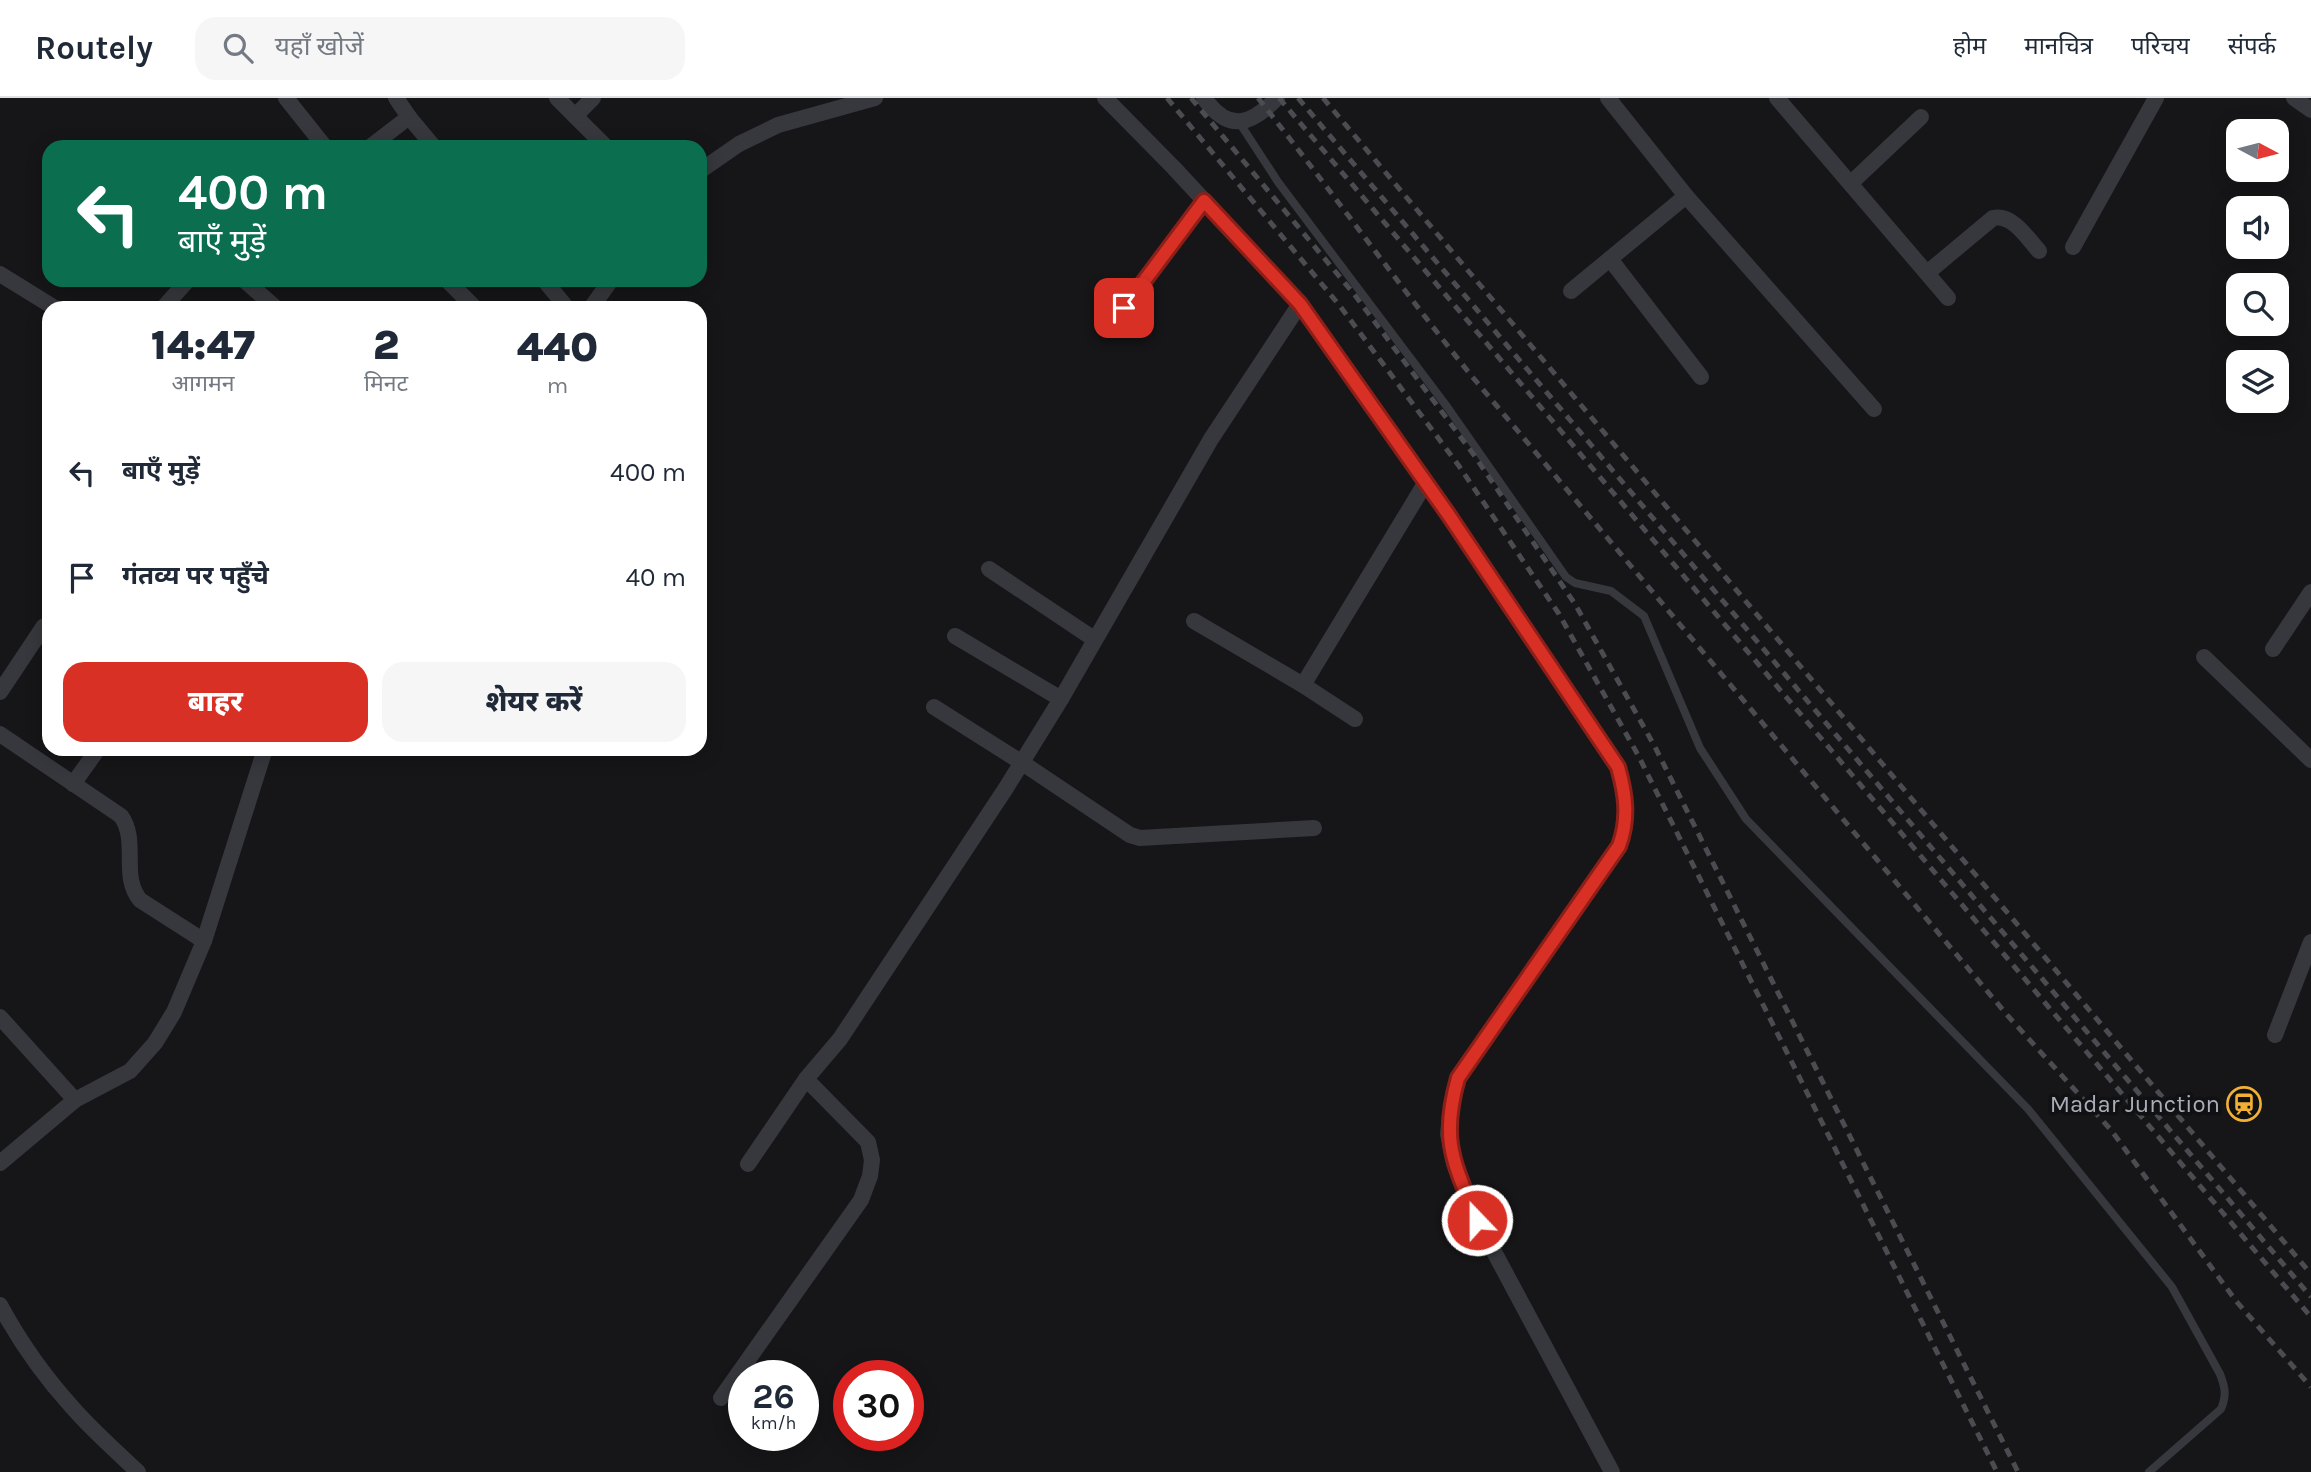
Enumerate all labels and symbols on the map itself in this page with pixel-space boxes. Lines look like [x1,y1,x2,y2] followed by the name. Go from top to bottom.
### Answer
[2226,119,2289,182] north arrow
[1094,278,1154,338] pin
[2225,1085,2263,1123] station icon: Madar Junction
[2050,1090,2220,1118] place label: Madar Junction
[1440,1183,1514,1257] position arrow
[833,1360,924,1451] speed limit sign: 30

